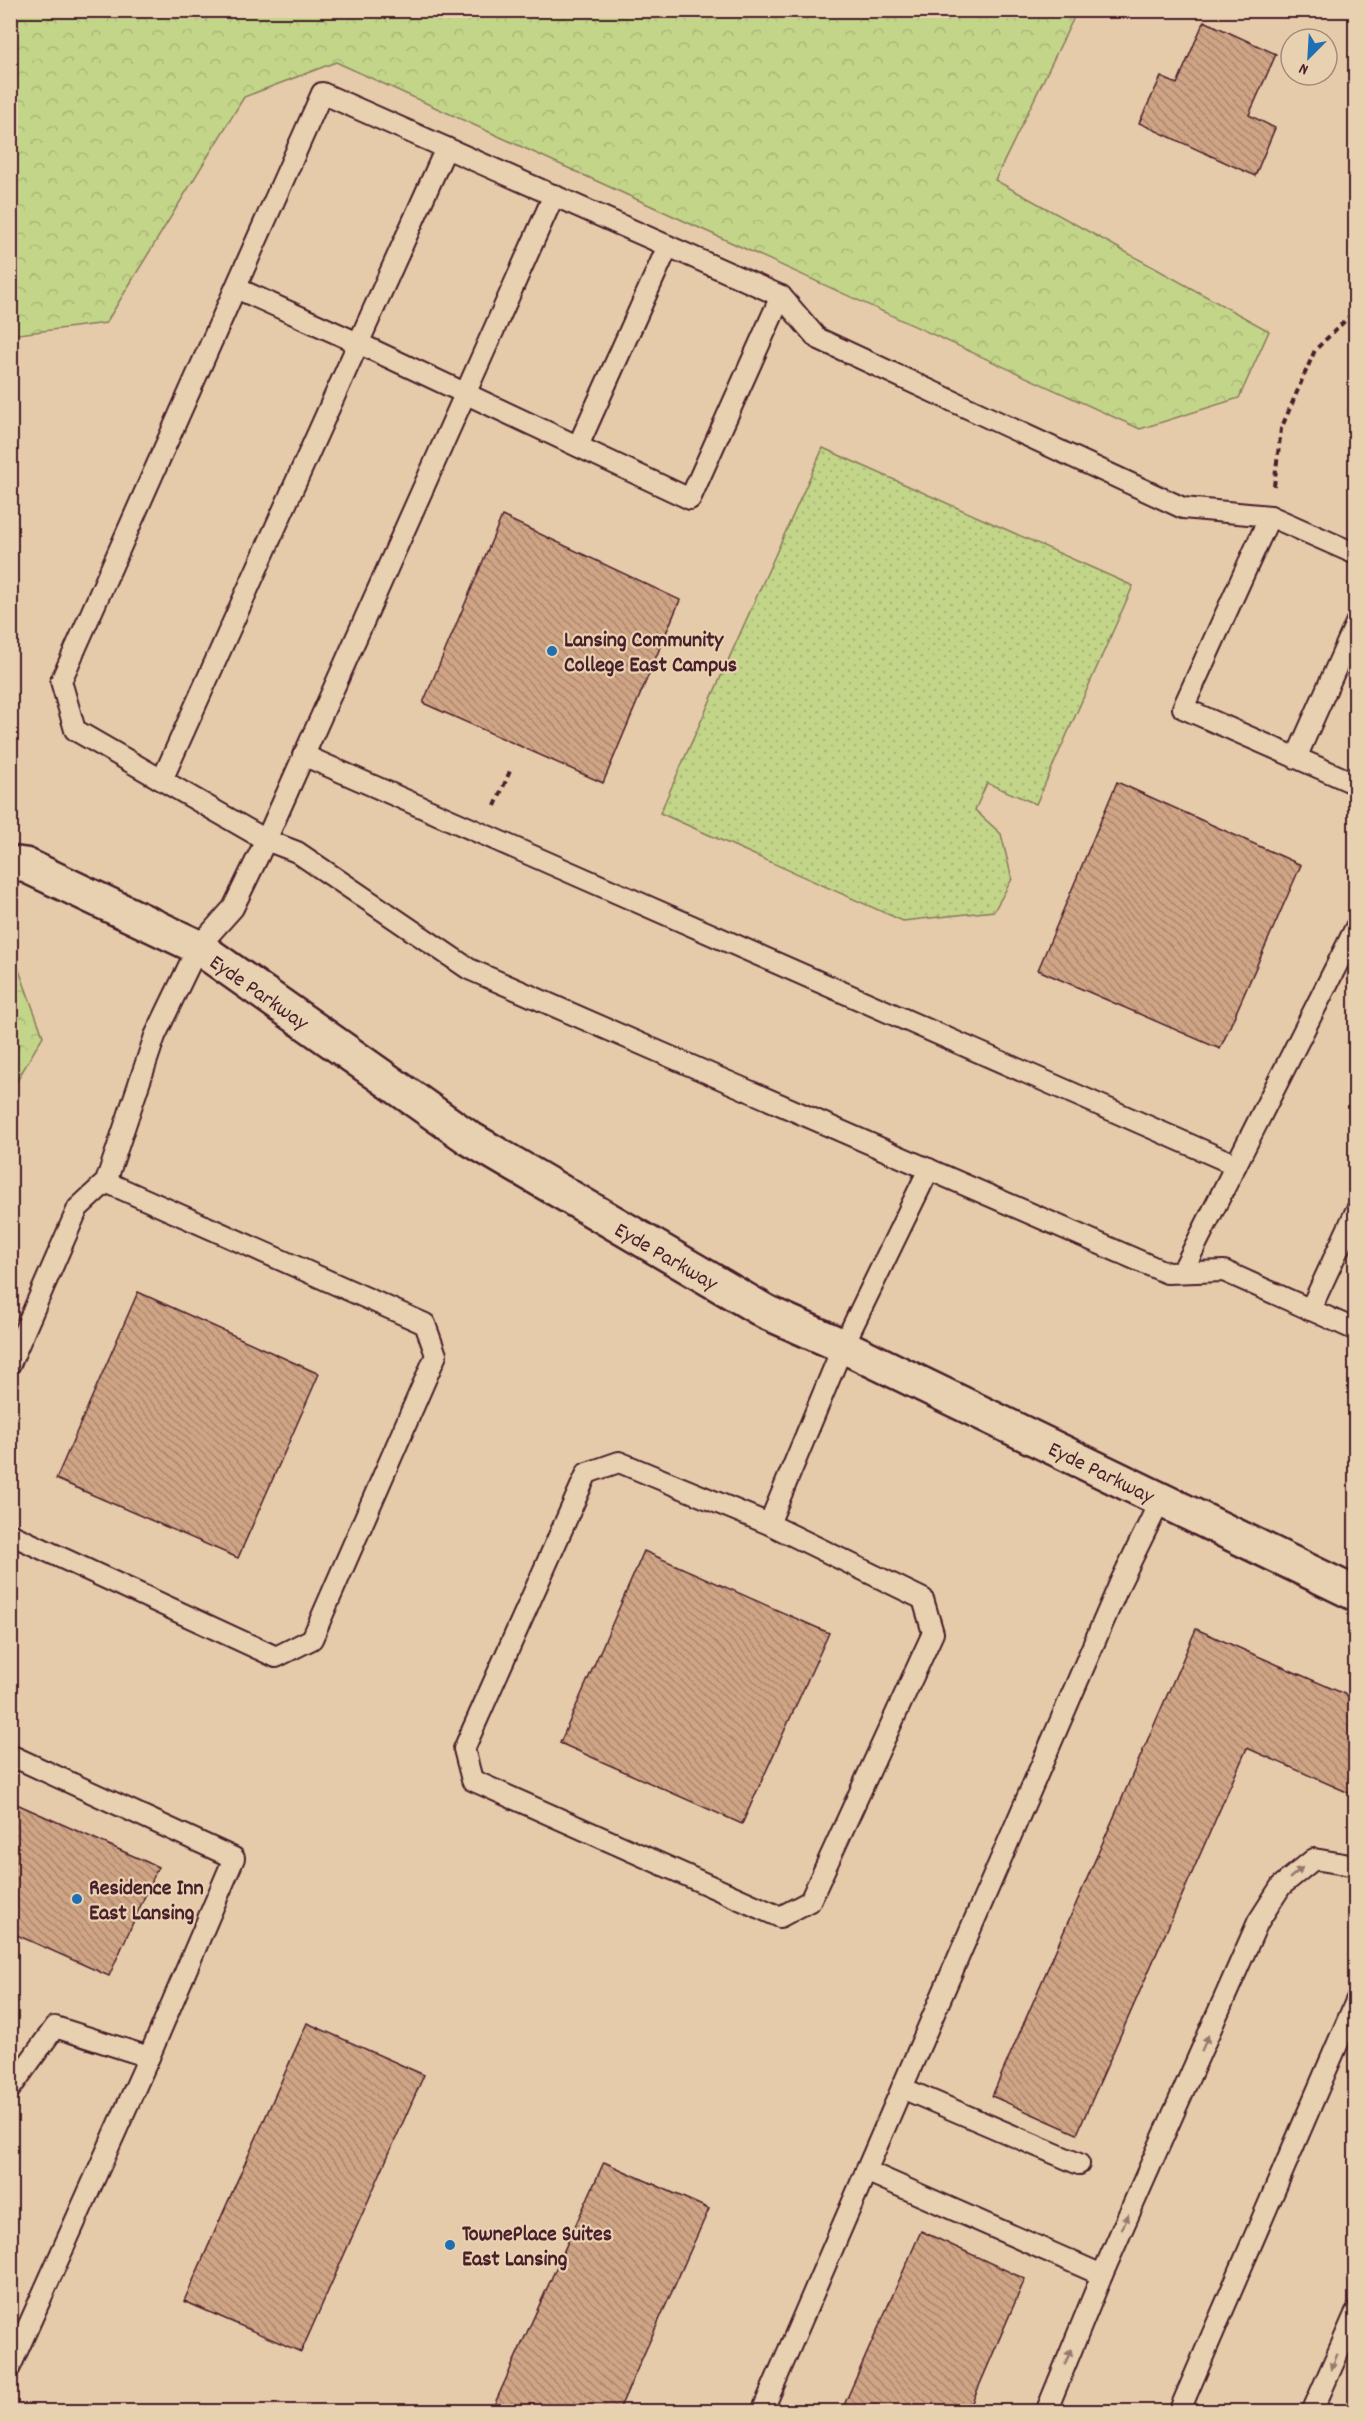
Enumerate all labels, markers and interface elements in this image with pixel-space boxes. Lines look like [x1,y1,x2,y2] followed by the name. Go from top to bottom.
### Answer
[1279,27,1339,87] north arrow
[1296,56,1312,81] text: N
[564,626,737,682] place label: Lansing Community College East Campus
[545,644,559,658] marker: Lansing Community College East Campus
[202,948,315,1040] street label: Eyde Parkway
[608,1216,724,1301] street label: Eyde Parkway
[1042,1435,1160,1514] street label: Eyde Parkway
[1288,1867,1304,1880] one-way arrow
[89,1874,204,1930] place label: Residence Inn East Lansing
[70,1892,84,1906] marker: Residence Inn East Lansing
[1200,2035,1209,2052] one-way arrow
[1121,2213,1130,2230] one-way arrow
[462,2220,612,2276] place label: TownePlace Suites East Lansing
[443,2238,457,2252] marker: TownePlace Suites East Lansing
[1063,2348,1073,2366] one-way arrow
[1329,2353,1338,2371] one-way arrow

